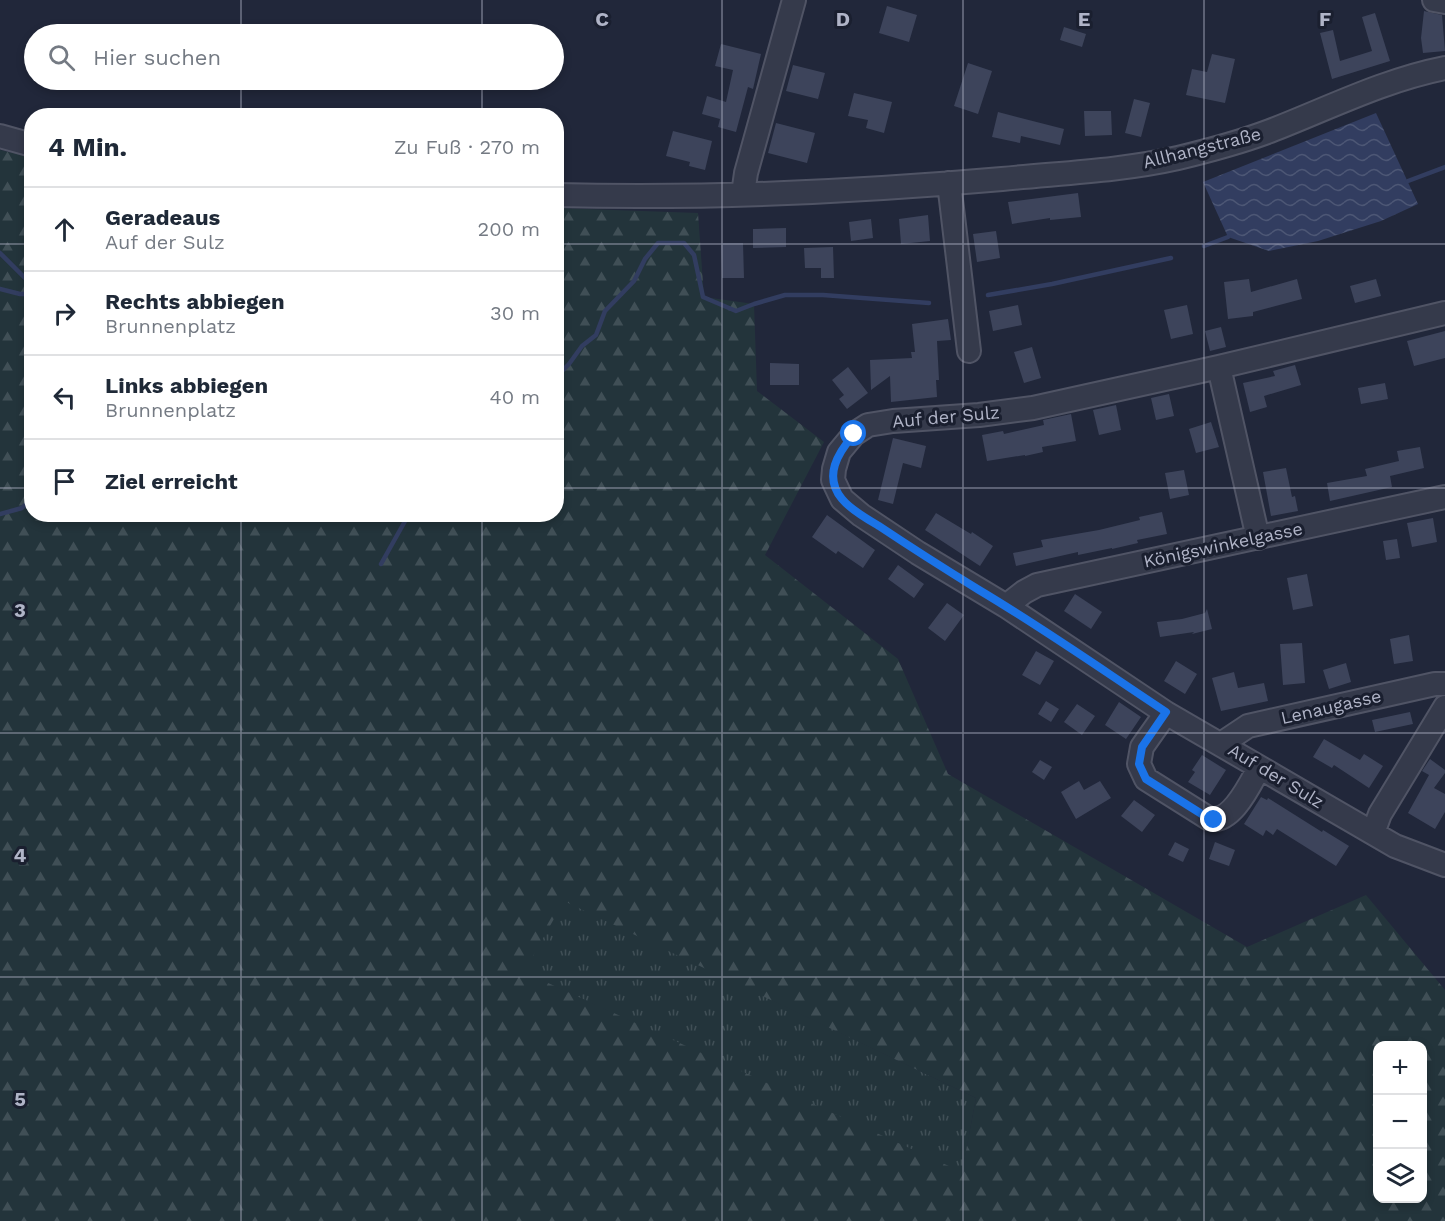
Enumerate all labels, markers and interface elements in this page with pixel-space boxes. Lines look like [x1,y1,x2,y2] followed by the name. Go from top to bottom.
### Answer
[595,7,609,31] text: C
[836,7,850,31] text: D
[1078,7,1090,31] text: E
[1319,7,1331,31] text: F
[24,24,564,90] search box
[45,41,78,74] icon: search
[93,45,221,70] text: Hier suchen
[1141,123,1263,172] street label: Allhangstraße
[48,132,127,162] text: 4 Min.
[394,135,540,159] text: Zu Fuß · 270 m
[105,205,220,230] text: Geradeaus
[48,213,81,246] icon: ahead
[478,217,540,241] text: 200 m
[105,230,225,254] text: Auf der Sulz
[105,289,285,314] text: Rechts abbiegen
[48,297,81,330] icon: right
[490,301,540,325] text: 30 m
[105,314,236,338] text: Brunnenplatz
[105,373,268,398] text: Links abbiegen
[48,381,81,414] icon: left
[489,385,540,409] text: 40 m
[105,398,236,422] text: Brunnenplatz
[891,401,1001,432] street label: Auf der Sulz
[840,420,866,446] route start
[48,465,81,498] icon: arrive
[105,469,238,494] text: Ziel erreicht
[1141,517,1304,572] street label: Königswinkelgasse
[14,598,26,622] text: 3
[1279,685,1383,728] street label: Lenaugasse
[1225,739,1328,812] street label: Auf der Sulz
[1200,806,1226,832] route end
[14,843,27,867] text: 4
[1373,1041,1427,1203] map controls
[1373,1041,1427,1095] button: +
[14,1087,26,1111] text: 5
[1373,1095,1427,1149] button: −
[1373,1149,1427,1203] button: layers

